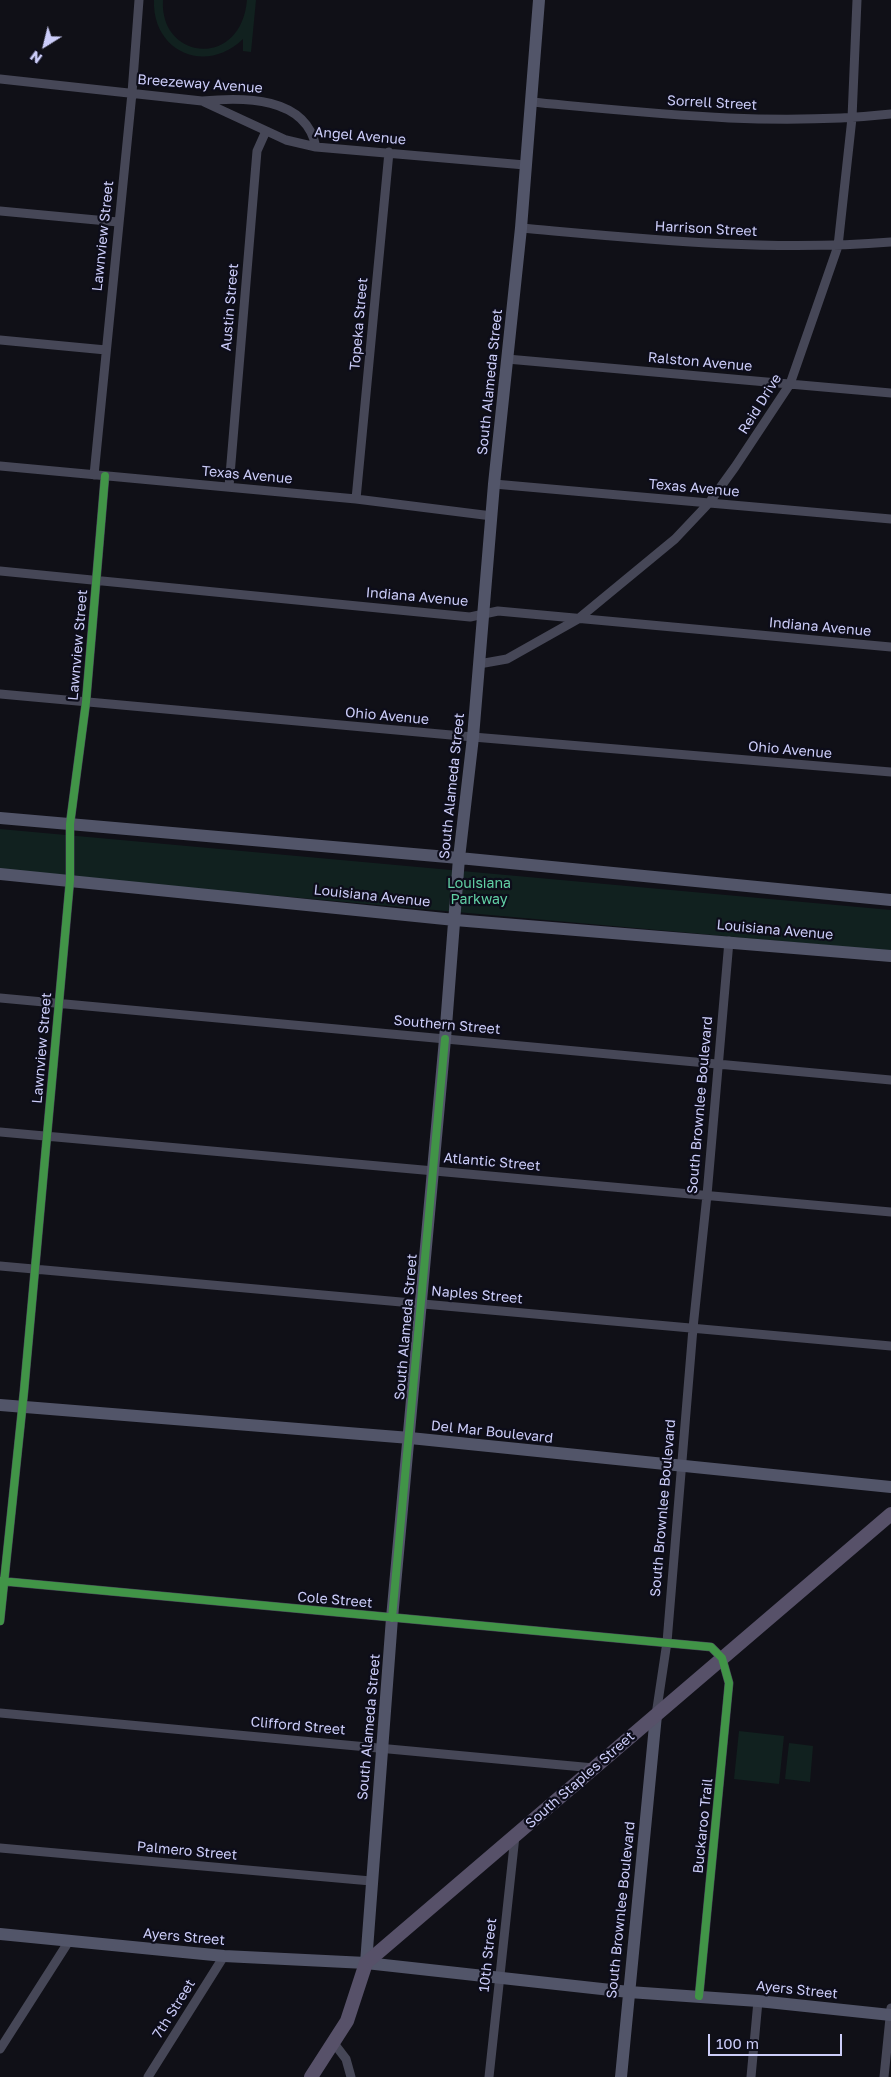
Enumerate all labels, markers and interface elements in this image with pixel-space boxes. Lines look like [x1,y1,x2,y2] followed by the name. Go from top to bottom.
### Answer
[20,20,70,70] north arrow
[27,48,45,68] text: N
[137,71,263,97] street label: Breezeway Avenue
[667,92,757,114] street label: Sorrell Street
[313,124,407,148] street label: Angel Avenue
[89,180,117,292] street label: Lawnview Street
[654,218,758,240] street label: Harrison Street
[218,262,242,352] street label: Austin Street
[347,277,371,371] street label: Topeka Street
[474,308,506,456] street label: South Alameda Street
[647,349,753,375] street label: Ralston Avenue
[735,371,785,437] street label: Reid Drive
[201,463,293,487] street label: Texas Avenue
[648,476,740,500] street label: Texas Avenue
[365,584,469,610] street label: Indiana Avenue
[65,589,91,701] street label: Lawnview Street
[768,614,872,640] street label: Indiana Avenue
[344,704,430,728] street label: Ohio Avenue
[436,712,468,860] street label: South Alameda Street
[747,738,833,762] street label: Ohio Avenue
[447,876,511,909] park label: Louisiana Parkway
[313,882,431,910] street label: Louisiana Avenue
[716,917,834,943] street label: Louisiana Avenue
[29,992,55,1104] street label: Lawnview Street
[393,1012,501,1038] street label: Southern Street
[684,1015,716,1195] street label: South Brownlee Boulevard
[443,1149,541,1175] street label: Atlantic Street
[391,1253,421,1401] street label: South Alameda Street
[430,1283,524,1307] street label: Naples Street
[430,1417,554,1447] street label: Del Mar Boulevard
[647,1418,679,1598] street label: South Brownlee Boulevard
[297,1588,373,1612] street label: Cole Street
[354,1653,384,1801] street label: South Alameda Street
[250,1713,346,1739] street label: Clifford Street
[522,1728,638,1832] street label: South Staples Street
[690,1778,716,1874] street label: Buckaroo Trail
[603,1821,639,1999] street label: South Brownlee Boulevard
[136,1838,238,1864] street label: Palmero Street
[476,1917,500,1993] street label: 10th Street
[142,1925,226,1949] street label: Ayers Street
[149,1976,199,2042] street label: 7th Street
[755,1977,839,2003] street label: Ayers Street
[711,2024,845,2056] scale bar
[716,2034,759,2052] text: 100 m

